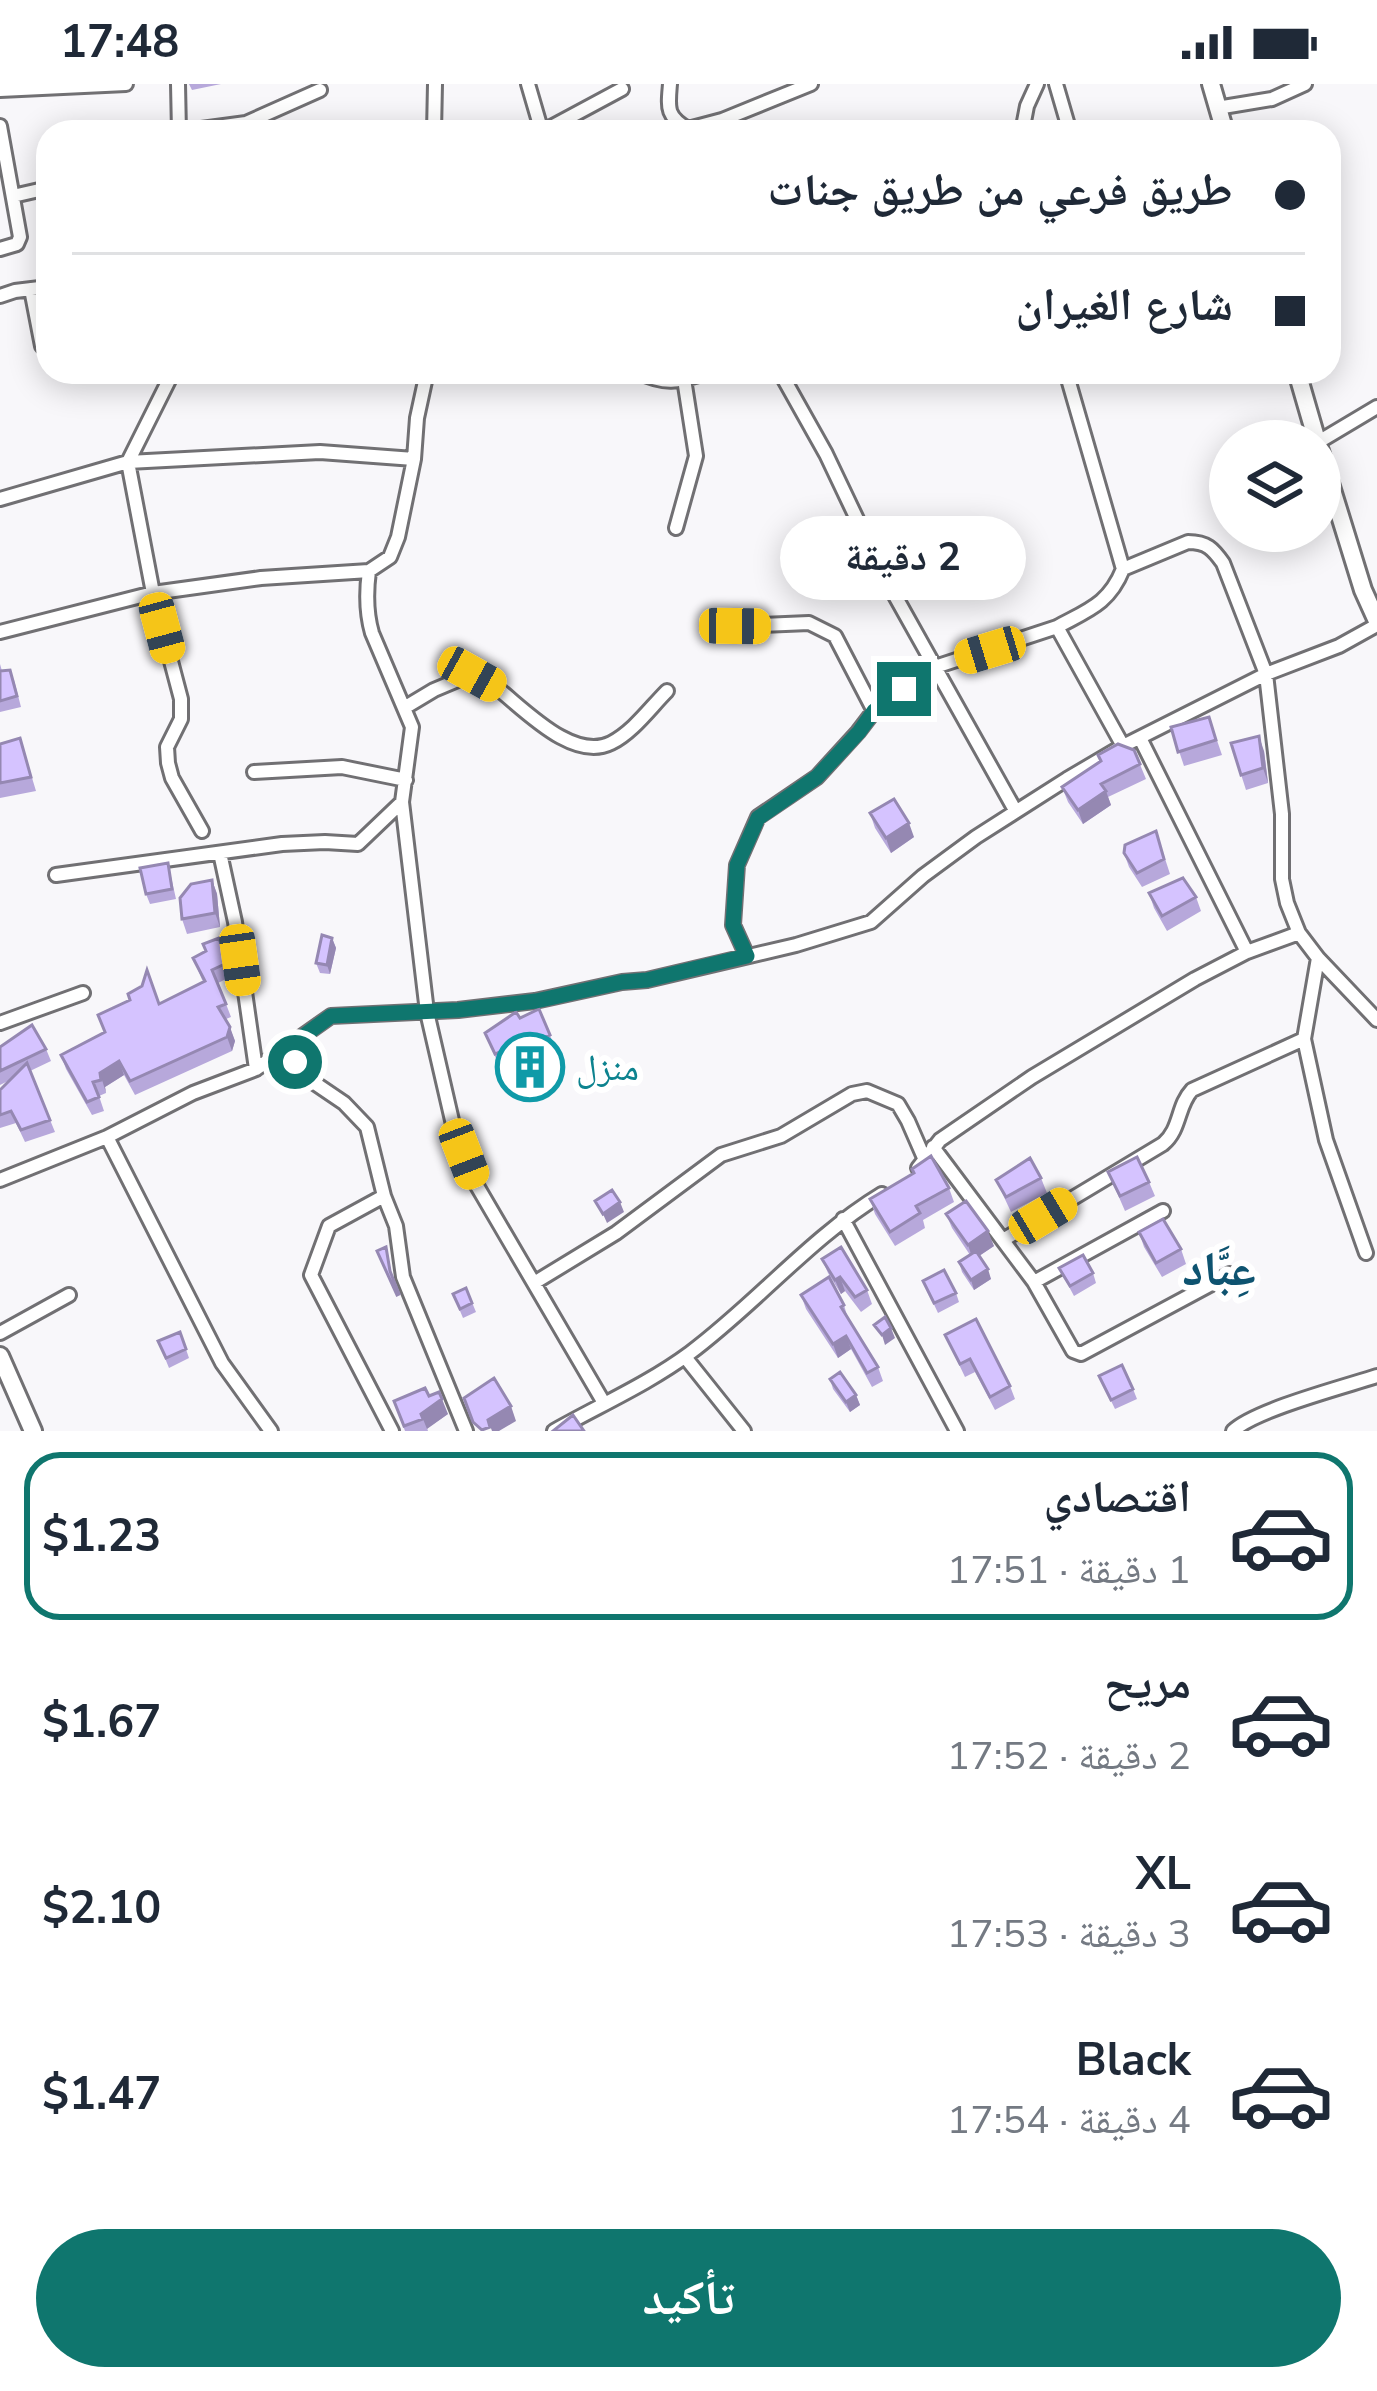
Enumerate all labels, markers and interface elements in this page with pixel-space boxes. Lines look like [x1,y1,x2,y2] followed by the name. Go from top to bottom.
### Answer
[60,12,179,73] text: 17:48
[768,160,1233,221] text: طريق فرعي من طريق جنات
[1016,275,1233,336] text: شارع الغيران
[1209,420,1341,552] map controls
[1209,420,1341,552] button: layers
[781,515,1027,599] callout: 2 دقيقة
[845,531,961,584] text: 2 دقيقة
[135,589,189,667] car
[699,607,771,645] car
[950,622,1030,678] car
[432,641,512,707] car
[877,662,931,716] route end
[217,922,263,998] car
[495,1032,565,1102] building icon: منزل
[268,1035,322,1089] route start
[576,1044,639,1093] place label: منزل
[434,1114,494,1194] car
[1003,1182,1083,1250] car
[1182,1236,1256,1302] district label: عِبَّاد
[1044,1467,1191,1528] text: اقتصادي
[1227,1482,1335,1590] icon: car
[42,1506,161,1567] text: $1.23
[947,1544,1191,1597] text: 1 دقيقة · 17:51
[1104,1653,1191,1714] text: مريح
[1227,1668,1335,1776] icon: car
[42,1692,161,1753] text: $1.67
[947,1730,1191,1783] text: 2 دقيقة · 17:52
[1135,1844,1191,1905] text: XL
[1227,1854,1335,1962] icon: car
[42,1878,161,1939] text: $2.10
[947,1908,1191,1961] text: 3 دقيقة · 17:53
[1076,2030,1191,2091] text: Black
[1227,2040,1335,2148] icon: car
[42,2064,161,2125] text: $1.47
[947,2094,1191,2147] text: 4 دقيقة · 17:54
[36,2229,1341,2367] button: تأكيد

